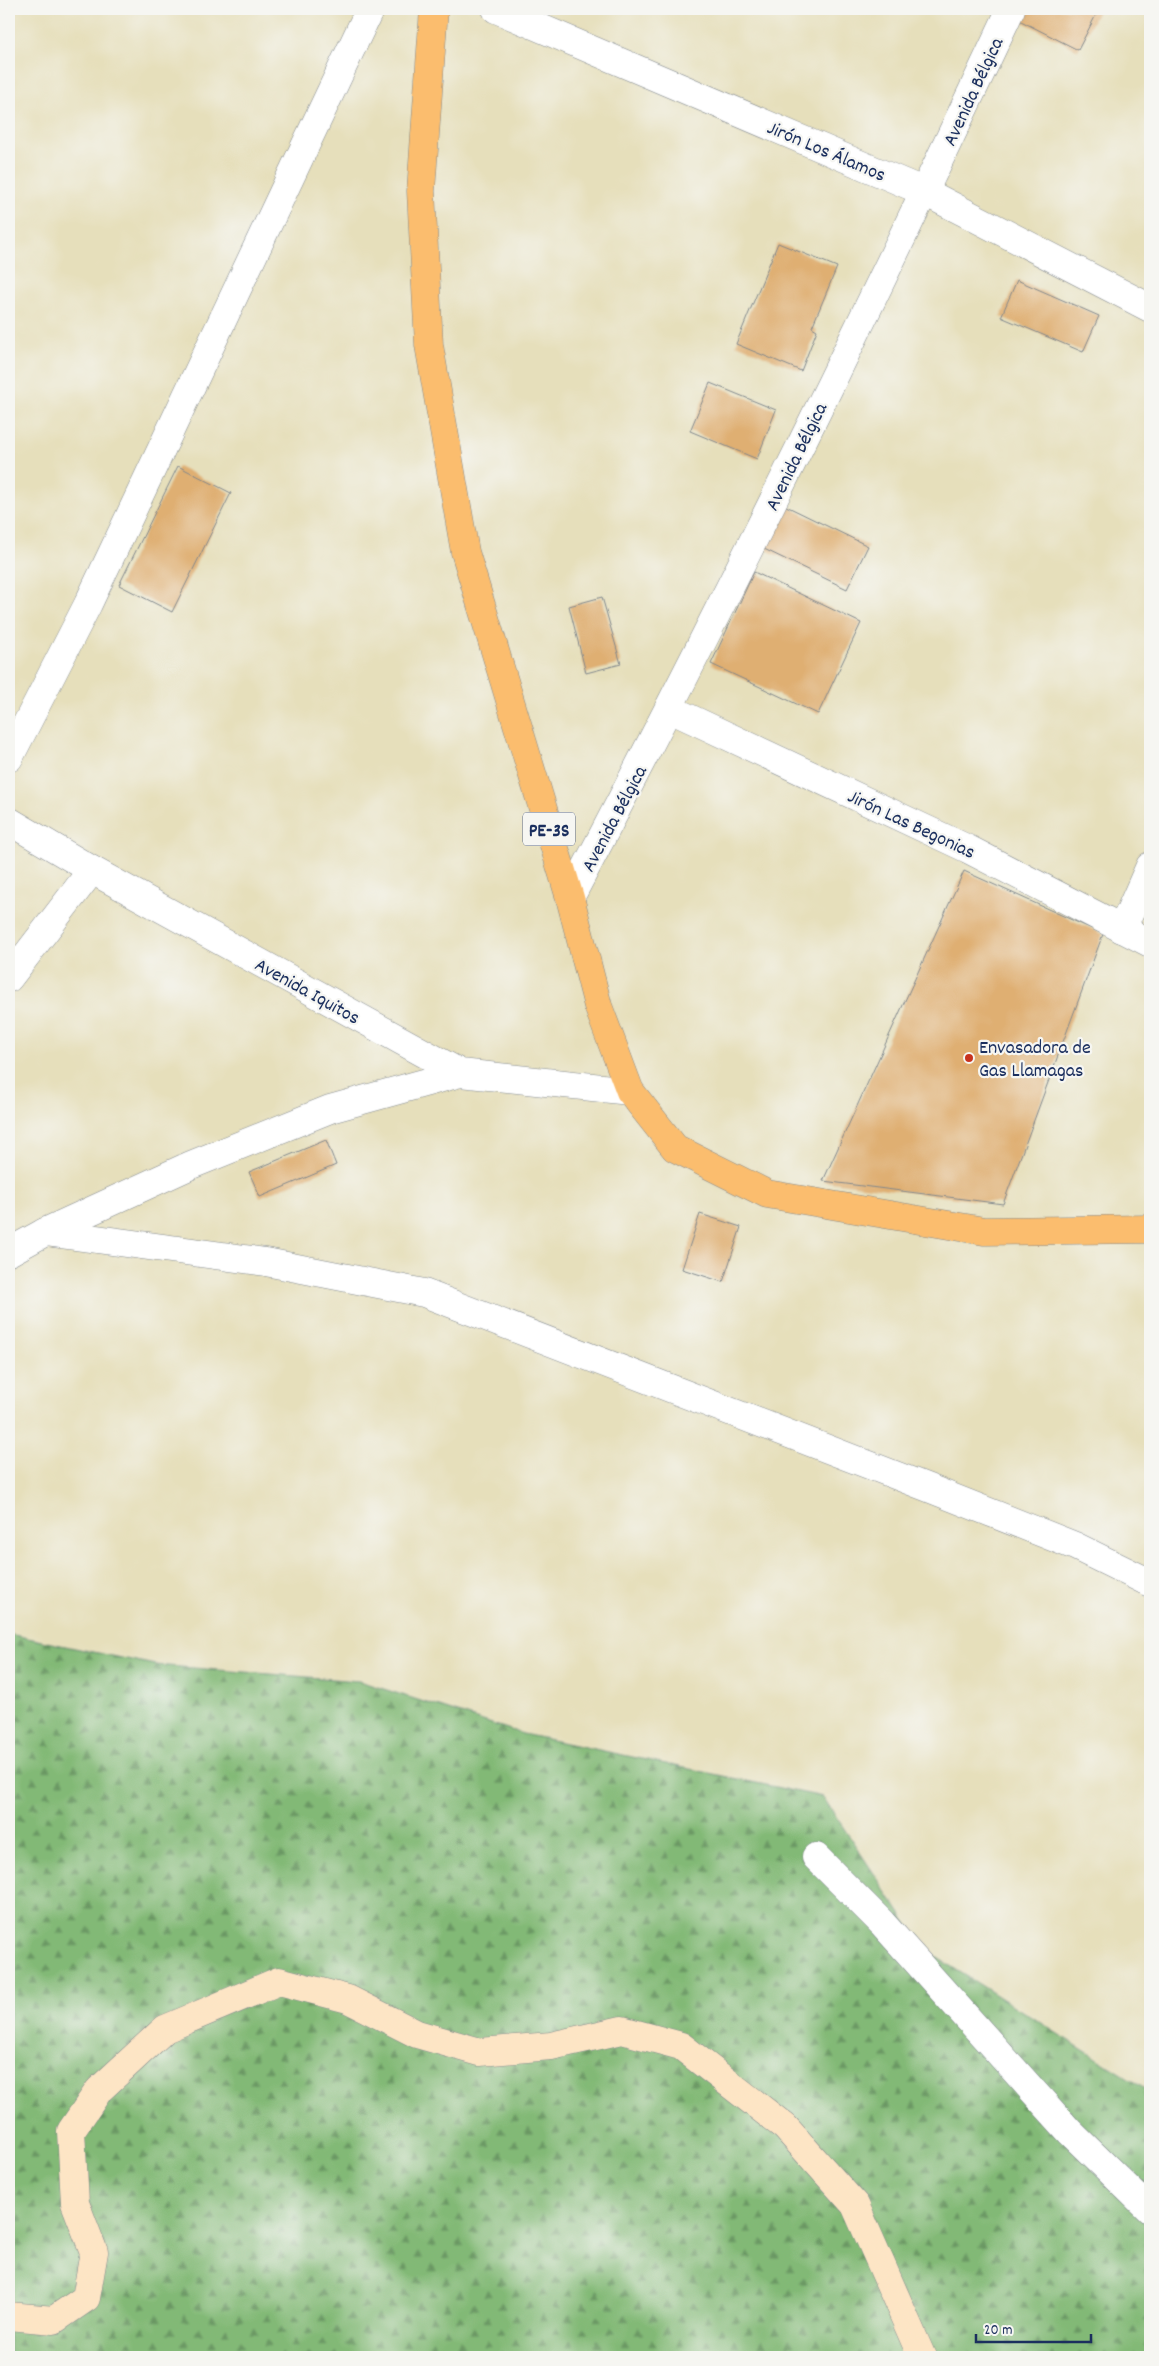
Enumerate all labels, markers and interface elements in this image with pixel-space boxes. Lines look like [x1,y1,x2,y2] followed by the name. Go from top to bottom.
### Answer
[937,33,1012,151] street label: Avenida Bélgica
[762,115,890,190] street label: Jirón Los Álamos
[759,398,836,516] street label: Avenida Bélgica
[576,761,656,878] street label: Avenida Bélgica
[842,784,979,868] street label: Jirón Las Begonias
[523,812,575,846] road number: PE-3S
[249,952,364,1033] street label: Avenida Iquitos
[979,1035,1091,1086] place label: Envasadora de Gas Llamagas
[963,1052,975,1064] marker: Envasadora de Gas Llamagas
[976,2311,1092,2343] scale bar
[984,2320,1012,2342] text: 20 m

